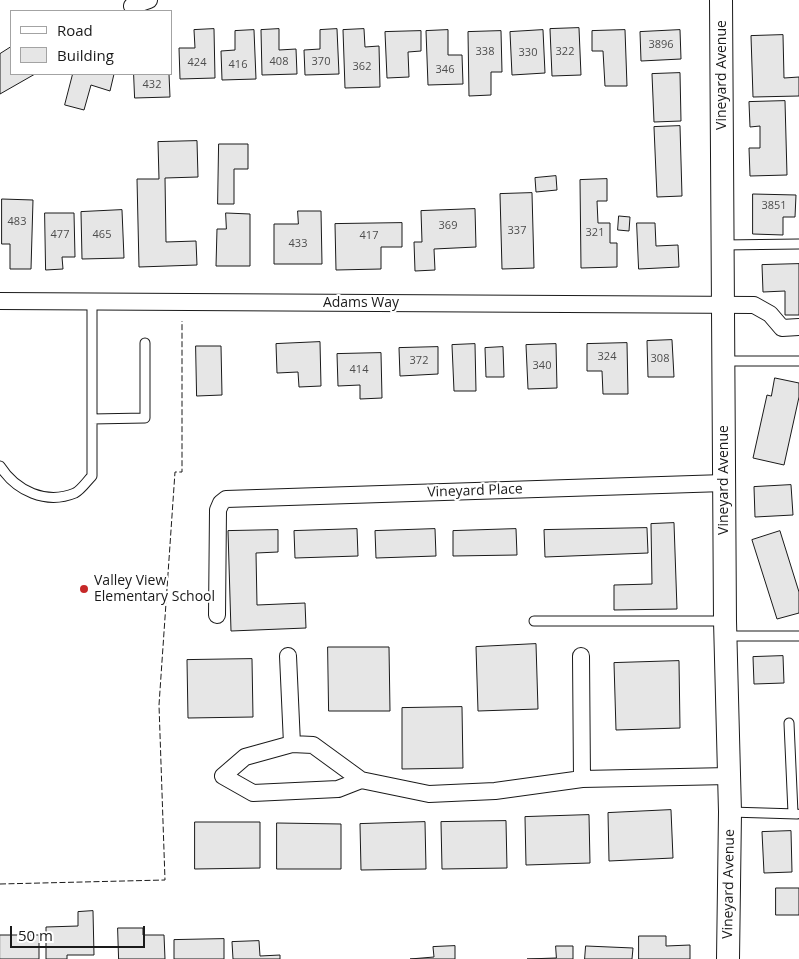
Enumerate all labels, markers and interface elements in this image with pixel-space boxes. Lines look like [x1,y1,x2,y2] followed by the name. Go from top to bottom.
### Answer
[10,10,172,75] legend
[57,20,93,40] text: Road
[714,20,730,130] street label: Vineyard Avenue
[648,38,674,52] house number: 3896
[57,45,114,65] text: Building
[476,45,494,59] house number: 338
[556,45,574,59] house number: 322
[519,46,537,60] house number: 330
[270,55,288,69] house number: 408
[312,55,330,69] house number: 370
[188,56,206,70] house number: 424
[229,58,247,72] house number: 416
[353,60,371,74] house number: 362
[436,63,454,77] house number: 346
[143,78,161,92] house number: 432
[761,199,787,213] house number: 3851
[8,215,26,229] house number: 483
[439,219,457,233] house number: 369
[508,224,526,238] house number: 337
[586,226,604,240] house number: 321
[51,228,69,242] house number: 477
[93,228,111,242] house number: 465
[360,229,378,243] house number: 417
[289,237,307,251] house number: 433
[323,295,399,311] street label: Adams Way
[598,350,616,364] house number: 324
[651,352,669,366] house number: 308
[410,354,428,368] house number: 372
[533,359,551,373] house number: 340
[350,363,368,377] house number: 414
[716,425,732,535] street label: Vineyard Avenue
[427,481,523,501] street label: Vineyard Place
[94,573,215,606] place label: Valley View Elementary School
[78,583,90,595] marker: Valley View Elementary School
[720,829,738,939] street label: Vineyard Avenue
[12,916,148,948] scale bar
[18,925,53,945] text: 50 m

